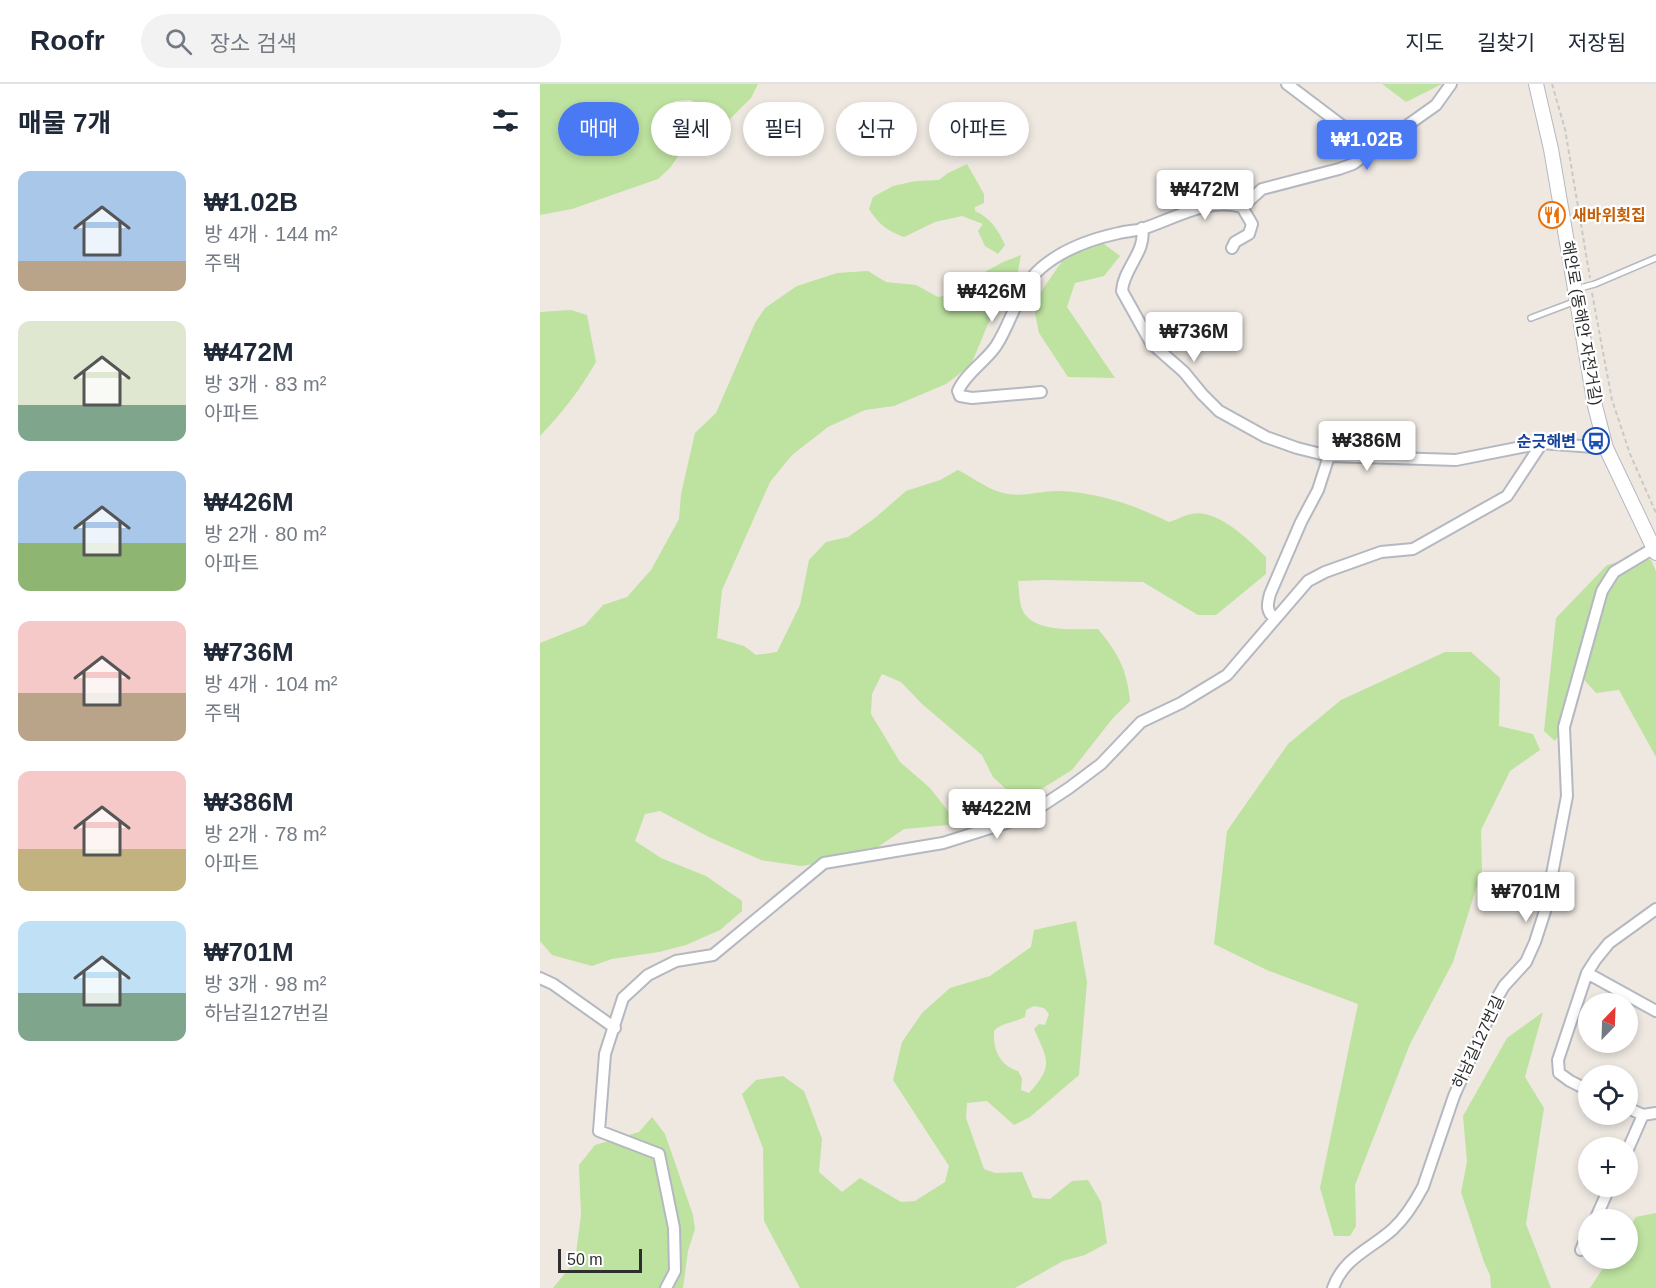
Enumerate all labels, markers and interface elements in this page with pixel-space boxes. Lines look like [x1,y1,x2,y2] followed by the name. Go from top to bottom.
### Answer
[141,14,561,68] search box
[30,25,105,56] text: Roofr
[162,25,195,58] icon: search
[210,31,297,56] text: 장소 검색
[1405,31,1444,54] text: 지도
[1477,31,1535,54] text: 길찾기
[1568,31,1626,54] text: 저장됨
[558,102,639,156] chip: 매매
[651,102,731,156] chip: 월세
[743,102,824,156] chip: 필터
[836,102,917,156] chip: 신규
[929,102,1029,156] chip: 아파트
[489,104,522,137] icon: filters
[18,108,111,138] text: 매물 7개
[1318,120,1416,171] pin: ₩1.02B
[1331,128,1403,150] text: ₩1.02B
[1163,170,1247,221] pin: ₩472M
[1171,178,1239,200] text: ₩472M
[204,187,298,217] text: ₩1.02B
[66,195,138,267] icon: home
[1537,200,1567,230] restaurant icon: 새바위횟집
[1572,206,1646,224] place label: 새바위횟집
[204,223,338,245] text: 방 4개 · 144 m²
[1559,239,1605,407] street label: 해안로 (동해안 자전거길)
[204,252,241,274] text: 주택
[950,272,1034,323] pin: ₩426M
[958,280,1026,302] text: ₩426M
[1152,312,1236,363] pin: ₩736M
[1160,320,1228,342] text: ₩736M
[204,337,294,367] text: ₩472M
[66,345,138,417] icon: home
[204,373,326,395] text: 방 3개 · 83 m²
[204,402,259,424] text: 아파트
[1325,421,1409,472] pin: ₩386M
[1581,426,1611,456] bus stop icon: 순긋해변
[1333,429,1401,451] text: ₩386M
[1517,433,1576,450] place label: 순긋해변
[204,487,294,517] text: ₩426M
[66,495,138,567] icon: home
[204,523,326,545] text: 방 2개 · 80 m²
[204,552,259,574] text: 아파트
[204,637,294,667] text: ₩736M
[66,645,138,717] icon: home
[204,673,338,695] text: 방 4개 · 104 m²
[204,702,241,724] text: 주택
[204,787,294,817] text: ₩386M
[955,789,1039,840] pin: ₩422M
[66,795,138,867] icon: home
[963,797,1031,819] text: ₩422M
[204,823,326,845] text: 방 2개 · 78 m²
[204,852,259,874] text: 아파트
[1484,872,1568,923] pin: ₩701M
[1492,880,1560,902] text: ₩701M
[204,937,294,967] text: ₩701M
[66,945,138,1017] icon: home
[204,973,326,995] text: 방 3개 · 98 m²
[1449,993,1507,1091] street label: 하남길127번길
[1578,993,1638,1053] north arrow
[1578,993,1638,1269] map controls
[204,1002,329,1024] text: 하남길127번길
[1578,1065,1638,1125] button: locate
[1578,1137,1638,1197] button: +
[1578,1209,1638,1269] button: −
[558,1246,642,1274] scale bar
[567,1251,603,1268] text: 50 m

